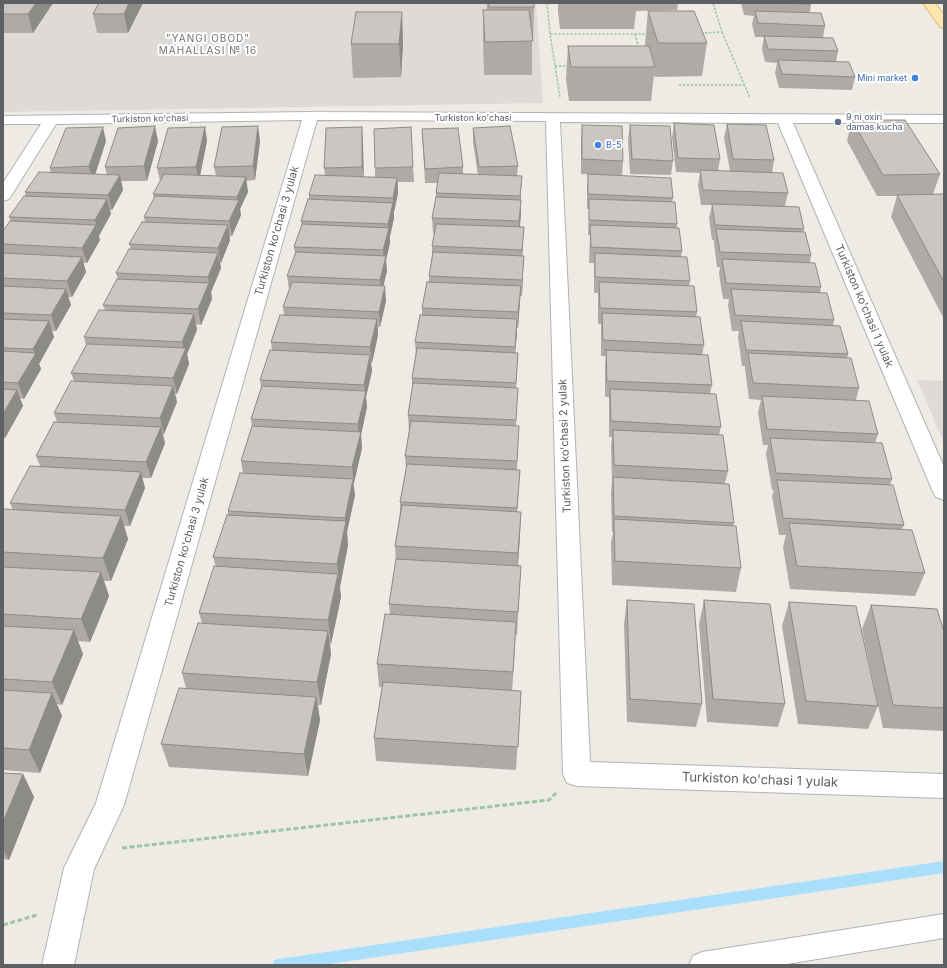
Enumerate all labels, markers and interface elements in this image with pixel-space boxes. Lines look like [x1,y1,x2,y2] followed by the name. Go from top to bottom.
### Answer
[159,33,257,56] district label: "YANGI OBOD" MAHALLASI № 16
[857,73,907,83] place label: Mini market
[910,73,920,83] marker: Mini market
[846,112,903,133] place label: 9 ni oxiri damas kucha
[111,113,189,125] street label: Turkiston ko'chasi
[435,113,511,123] street label: Turkiston ko'chasi
[833,117,843,127] marker: 9 ni oxiri damas kucha
[593,140,603,150] marker: В-5
[606,140,621,150] place label: В-5
[252,164,302,298] street label: Turkiston ko'chasi 3 yulak
[832,243,896,369] street label: Turkiston ko'chasi 1 yulak
[556,379,574,513] street label: Turkiston ko'chasi 2 yulak
[162,475,212,609] street label: Turkiston ko'chasi 3 yulak
[682,769,838,791] street label: Turkiston ko'chasi 1 yulak

